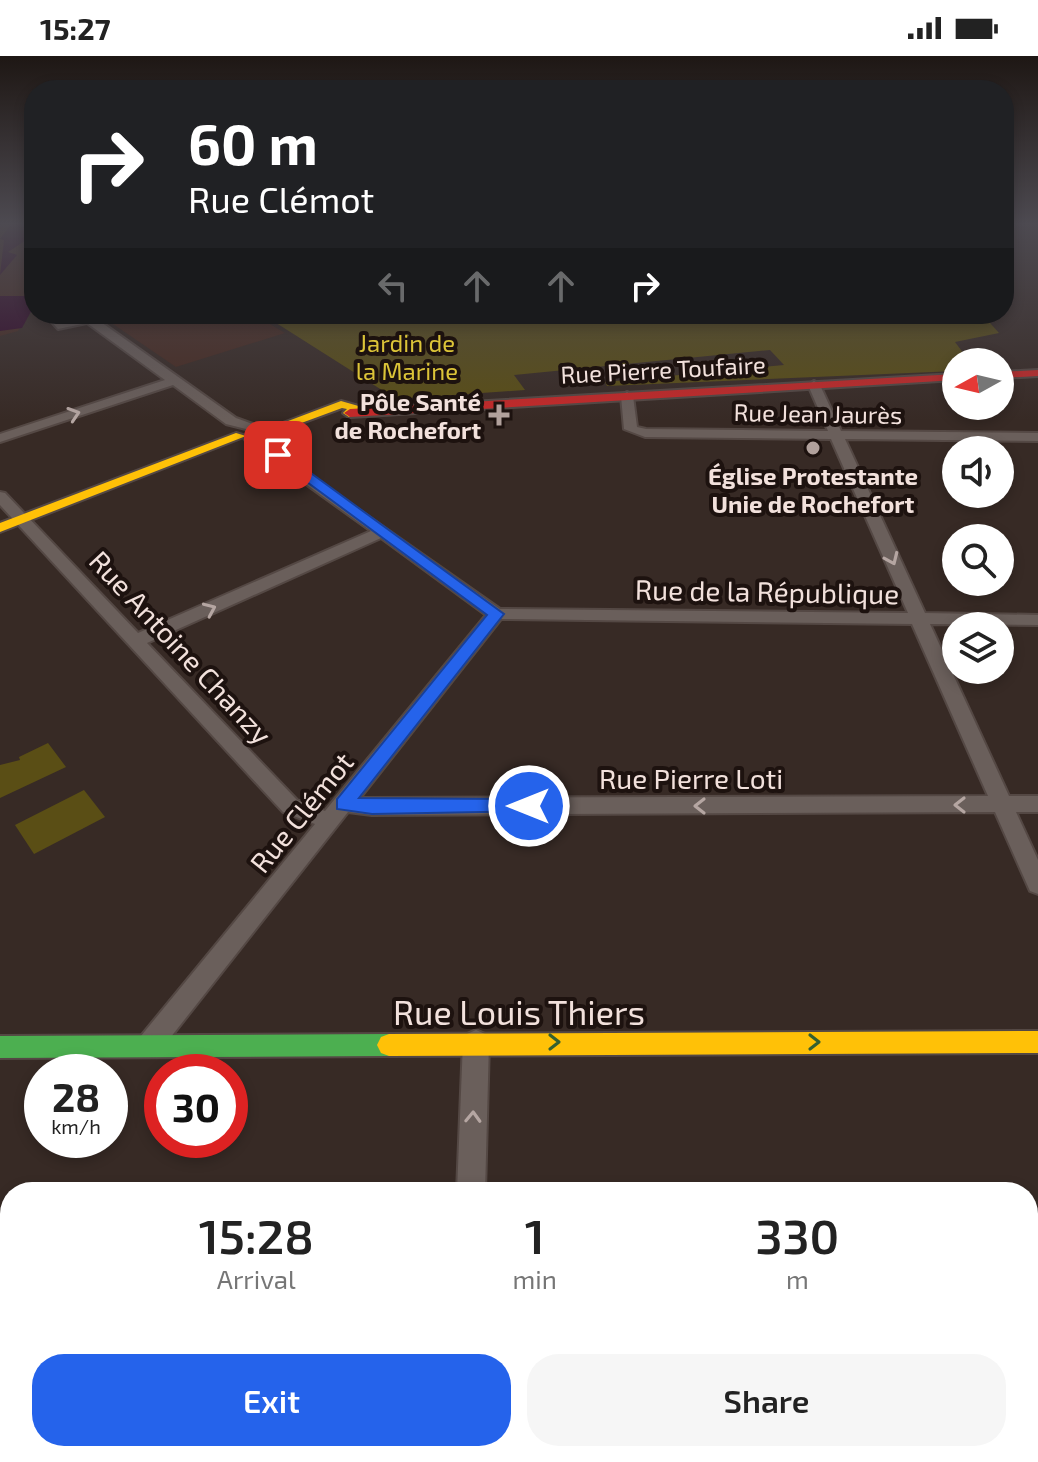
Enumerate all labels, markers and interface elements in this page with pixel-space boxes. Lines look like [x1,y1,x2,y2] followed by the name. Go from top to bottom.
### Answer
[40,10,111,46] text: 15:27
[188,109,318,176] text: 60 m
[56,112,160,216] icon: right
[188,177,374,220] text: Rue Clémot
[371,264,415,308] icon: left
[455,264,499,308] icon: ahead
[539,264,583,308] icon: ahead
[623,264,667,308] icon: right
[356,328,458,385] park label: Jardin de la Marine
[942,348,1014,420] north arrow
[942,348,1014,684] map controls
[560,349,766,389] street label: Rue Pierre Toufaire
[334,387,481,444] place label: Pôle Santé de Rochefort
[733,397,903,429] street label: Rue Jean Jaurès
[488,404,510,426] marker: Pôle Santé de Rochefort
[66,407,80,423] one-way arrow
[244,421,312,489] pin
[256,433,300,477] icon: arrive
[942,436,1014,508] button: sound
[804,439,822,457] marker: Église Protestante Unie de Rochefort
[708,461,918,518] place label: Église Protestante Unie de Rochefort
[942,524,1014,596] button: search
[83,543,279,751] street label: Rue Antoine Chanzy
[882,550,898,565] one-way arrow
[635,572,899,610] street label: Rue de la République
[201,602,216,618] one-way arrow
[942,612,1014,684] button: layers
[242,745,360,879] street label: Rue Clémot
[599,761,783,795] street label: Rue Pierre Loti
[487,764,571,848] position arrow
[953,796,966,814] one-way arrow
[693,797,706,815] one-way arrow
[393,991,645,1032] street label: Rue Louis Thiers
[548,1033,561,1051] one-way arrow
[808,1033,821,1051] one-way arrow
[144,1054,248,1158] speed limit sign: 30
[52,1072,100,1120] text: 28
[465,1110,482,1123] one-way arrow
[51,1114,101,1138] text: km/h
[199,1206,314,1264] text: 15:28
[525,1206,545,1264] text: 1
[756,1206,839,1264] text: 330
[217,1263,296,1294] text: Arrival
[513,1263,557,1294] text: min
[786,1263,809,1294] text: m
[32,1354,511,1446] button: Exit
[527,1354,1006,1446] button: Share

